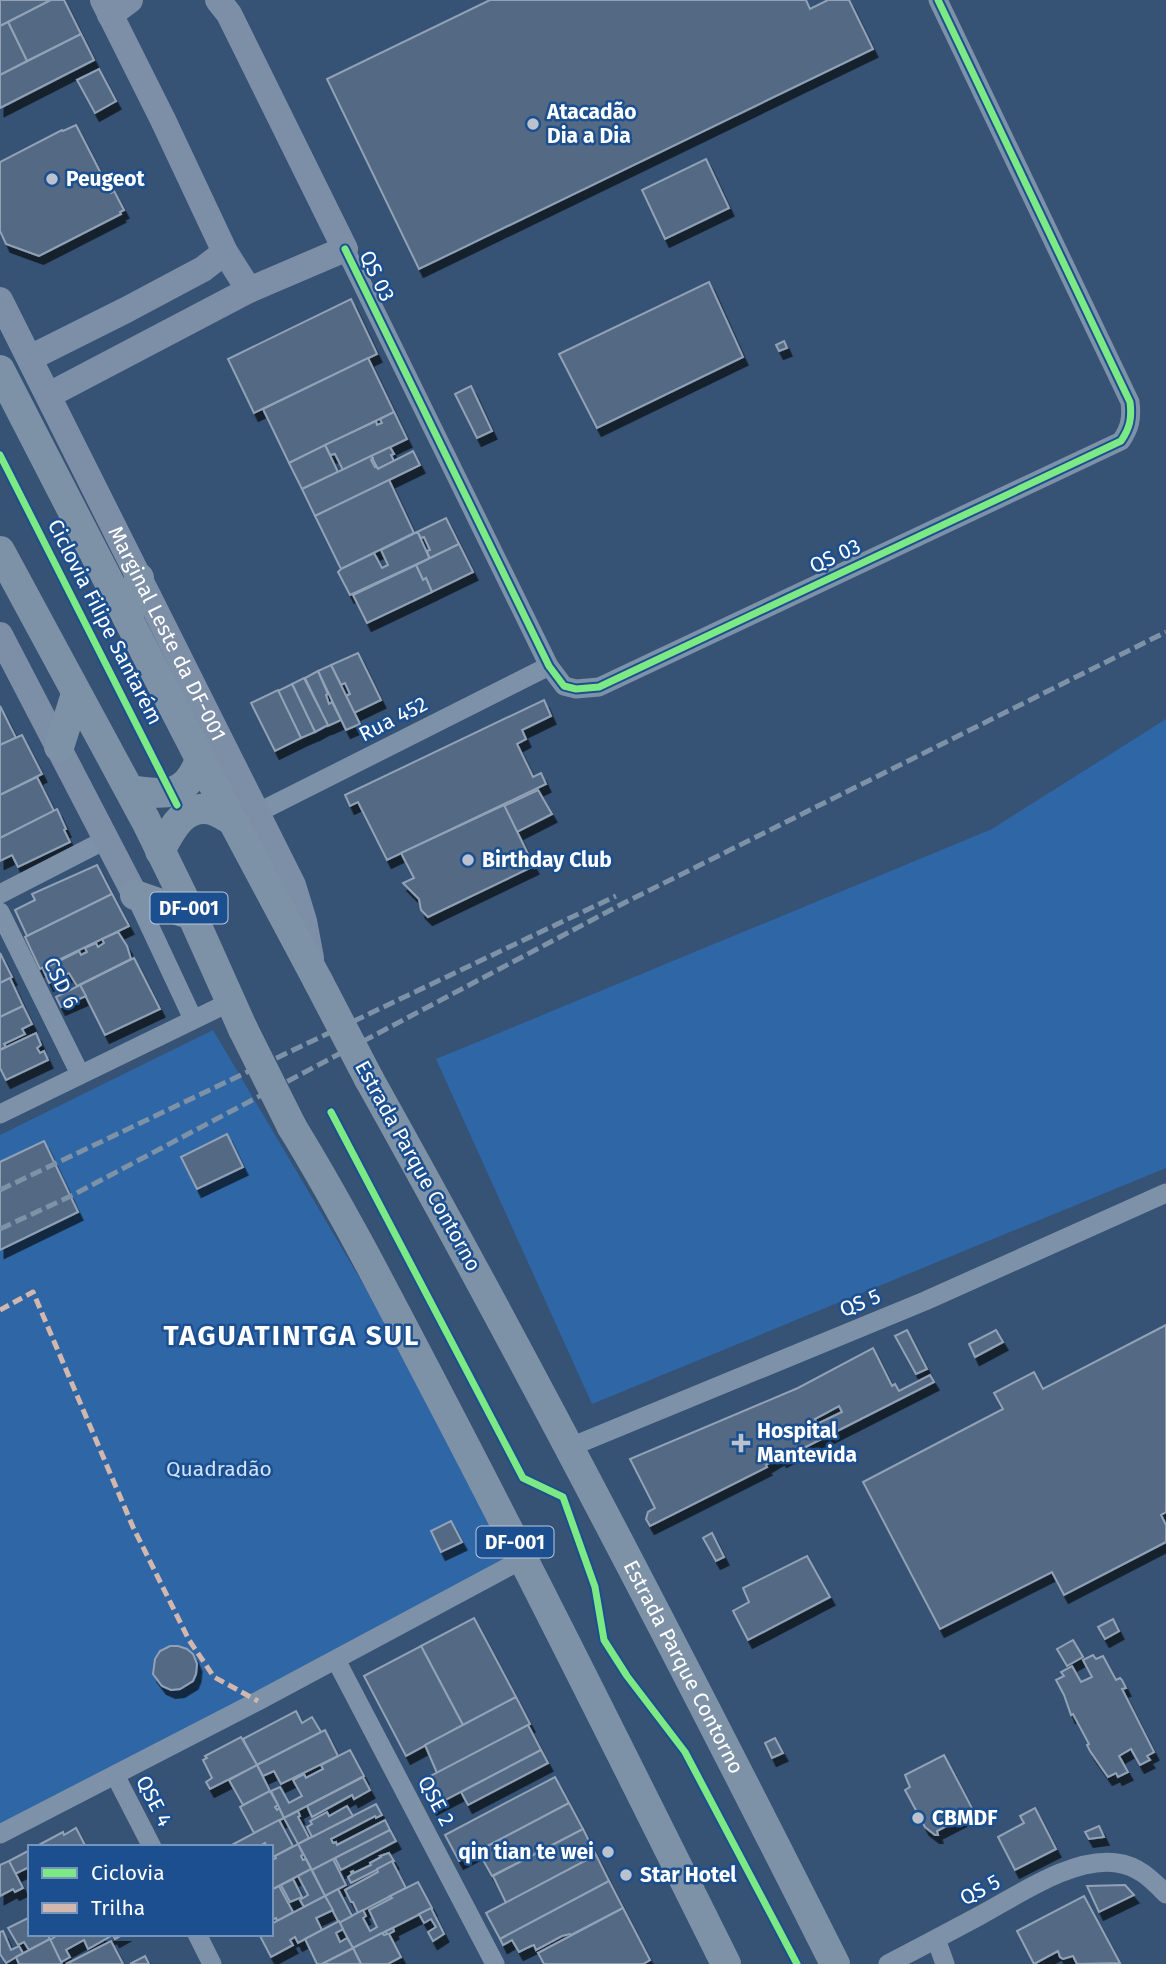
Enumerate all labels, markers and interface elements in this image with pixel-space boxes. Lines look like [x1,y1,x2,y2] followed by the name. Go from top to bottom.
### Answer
[546,99,636,149] place label: Atacadão Dia a Dia
[525,116,541,132] marker: Atacadão Dia a Dia
[66,166,146,192] place label: Peugeot
[44,171,60,187] marker: Peugeot
[354,246,400,306] street label: QS 03
[42,515,168,729] street label: Ciclovia Filipe Santarém
[102,522,232,745] street label: Marginal Leste da DF-001
[805,533,865,579] street label: QS 03
[354,691,432,747] street label: Rua 452
[482,847,612,873] place label: Birthday Club
[460,852,476,868] marker: Birthday Club
[150,893,228,924] road number: DF-001
[38,953,84,1013] street label: CSD 6
[349,1056,487,1276] street label: Estrada Parque Contorno
[836,1283,884,1323] street label: QS 5
[164,1319,420,1352] district label: TAGUATINTGA SUL
[757,1418,857,1468] place label: Hospital Mantevida
[731,1433,751,1453] marker: Hospital Mantevida
[166,1456,272,1482] park label: Quadradão
[476,1526,554,1558] road number: DF-001
[618,1556,749,1778] street label: Estrada Parque Contorno
[130,1771,178,1831] street label: QSE 4
[412,1771,460,1831] street label: QSE 2
[932,1805,998,1831] place label: CBMDF
[910,1810,926,1826] marker: CBMDF
[458,1839,594,1865] place label: qin tian te wei
[600,1844,616,1860] marker: qin tian te wei
[28,1845,273,1936] legend
[91,1860,165,1886] text: Ciclovia
[640,1862,737,1888] place label: Star Hotel
[618,1867,634,1883] marker: Star Hotel
[955,1869,1005,1911] street label: QS 5
[91,1895,145,1921] text: Trilha

